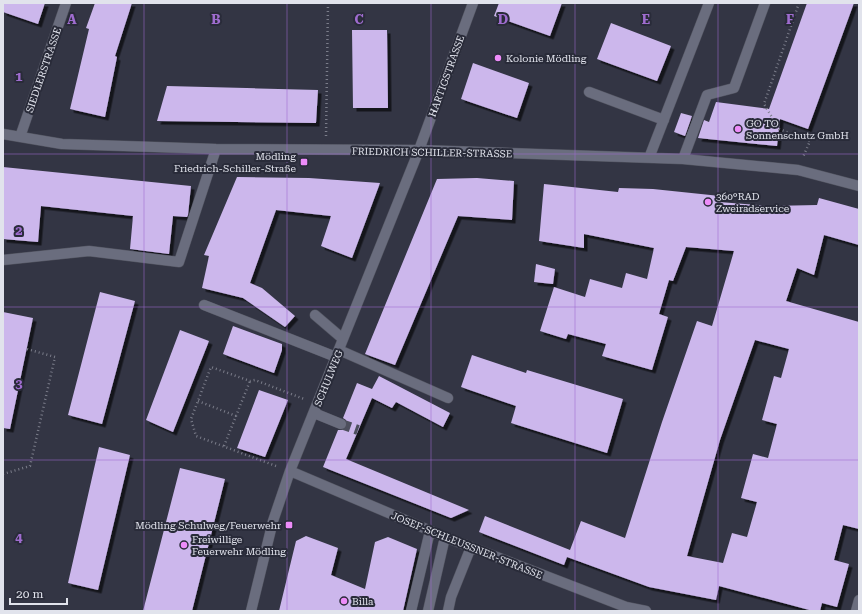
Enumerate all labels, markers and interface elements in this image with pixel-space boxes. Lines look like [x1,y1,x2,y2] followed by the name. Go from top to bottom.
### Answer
[67,12,77,27] text: A
[211,12,221,27] text: B
[354,12,364,27] text: C
[498,12,508,27] text: D
[642,12,650,27] text: E
[786,12,794,27] text: F
[24,26,63,114] street label: SIEDLERSTRASSE
[427,34,466,118] street label: HARTIGSTRASSE
[493,53,503,63] marker: Kolonie Mödling
[506,53,587,64] place label: Kolonie Mödling
[15,69,23,84] text: 1
[746,118,849,141] place label: GO TO Sonnenschutz GmbH
[733,124,743,134] marker: GO TO Sonnenschutz GmbH
[352,146,512,159] street label: FRIEDRICH SCHILLER-STRASSE
[174,151,297,174] place label: Mödling Friedrich-Schiller-Straße
[299,157,309,167] marker: Mödling Friedrich-Schiller-Straße
[716,191,790,214] place label: 360°RAD Zweiradservice
[703,197,713,207] marker: 360°RAD Zweiradservice
[15,223,23,238] text: 2
[312,348,345,408] street label: SCHULWEG
[15,376,23,391] text: 3
[390,510,544,581] street label: JOSEF-SCHLEUSSNER-STRASSE
[135,520,281,531] place label: Mödling Schulweg/Feuerwehr
[284,520,294,530] marker: Mödling Schulweg/Feuerwehr
[15,530,23,545] text: 4
[192,534,286,557] place label: Freiwillige Feuerwehr Mödling
[179,540,189,550] marker: Freiwillige Feuerwehr Mödling
[10,580,67,606] scale bar
[16,587,43,601] text: 20 m
[339,596,349,606] marker: Billa
[352,596,374,607] place label: Billa

